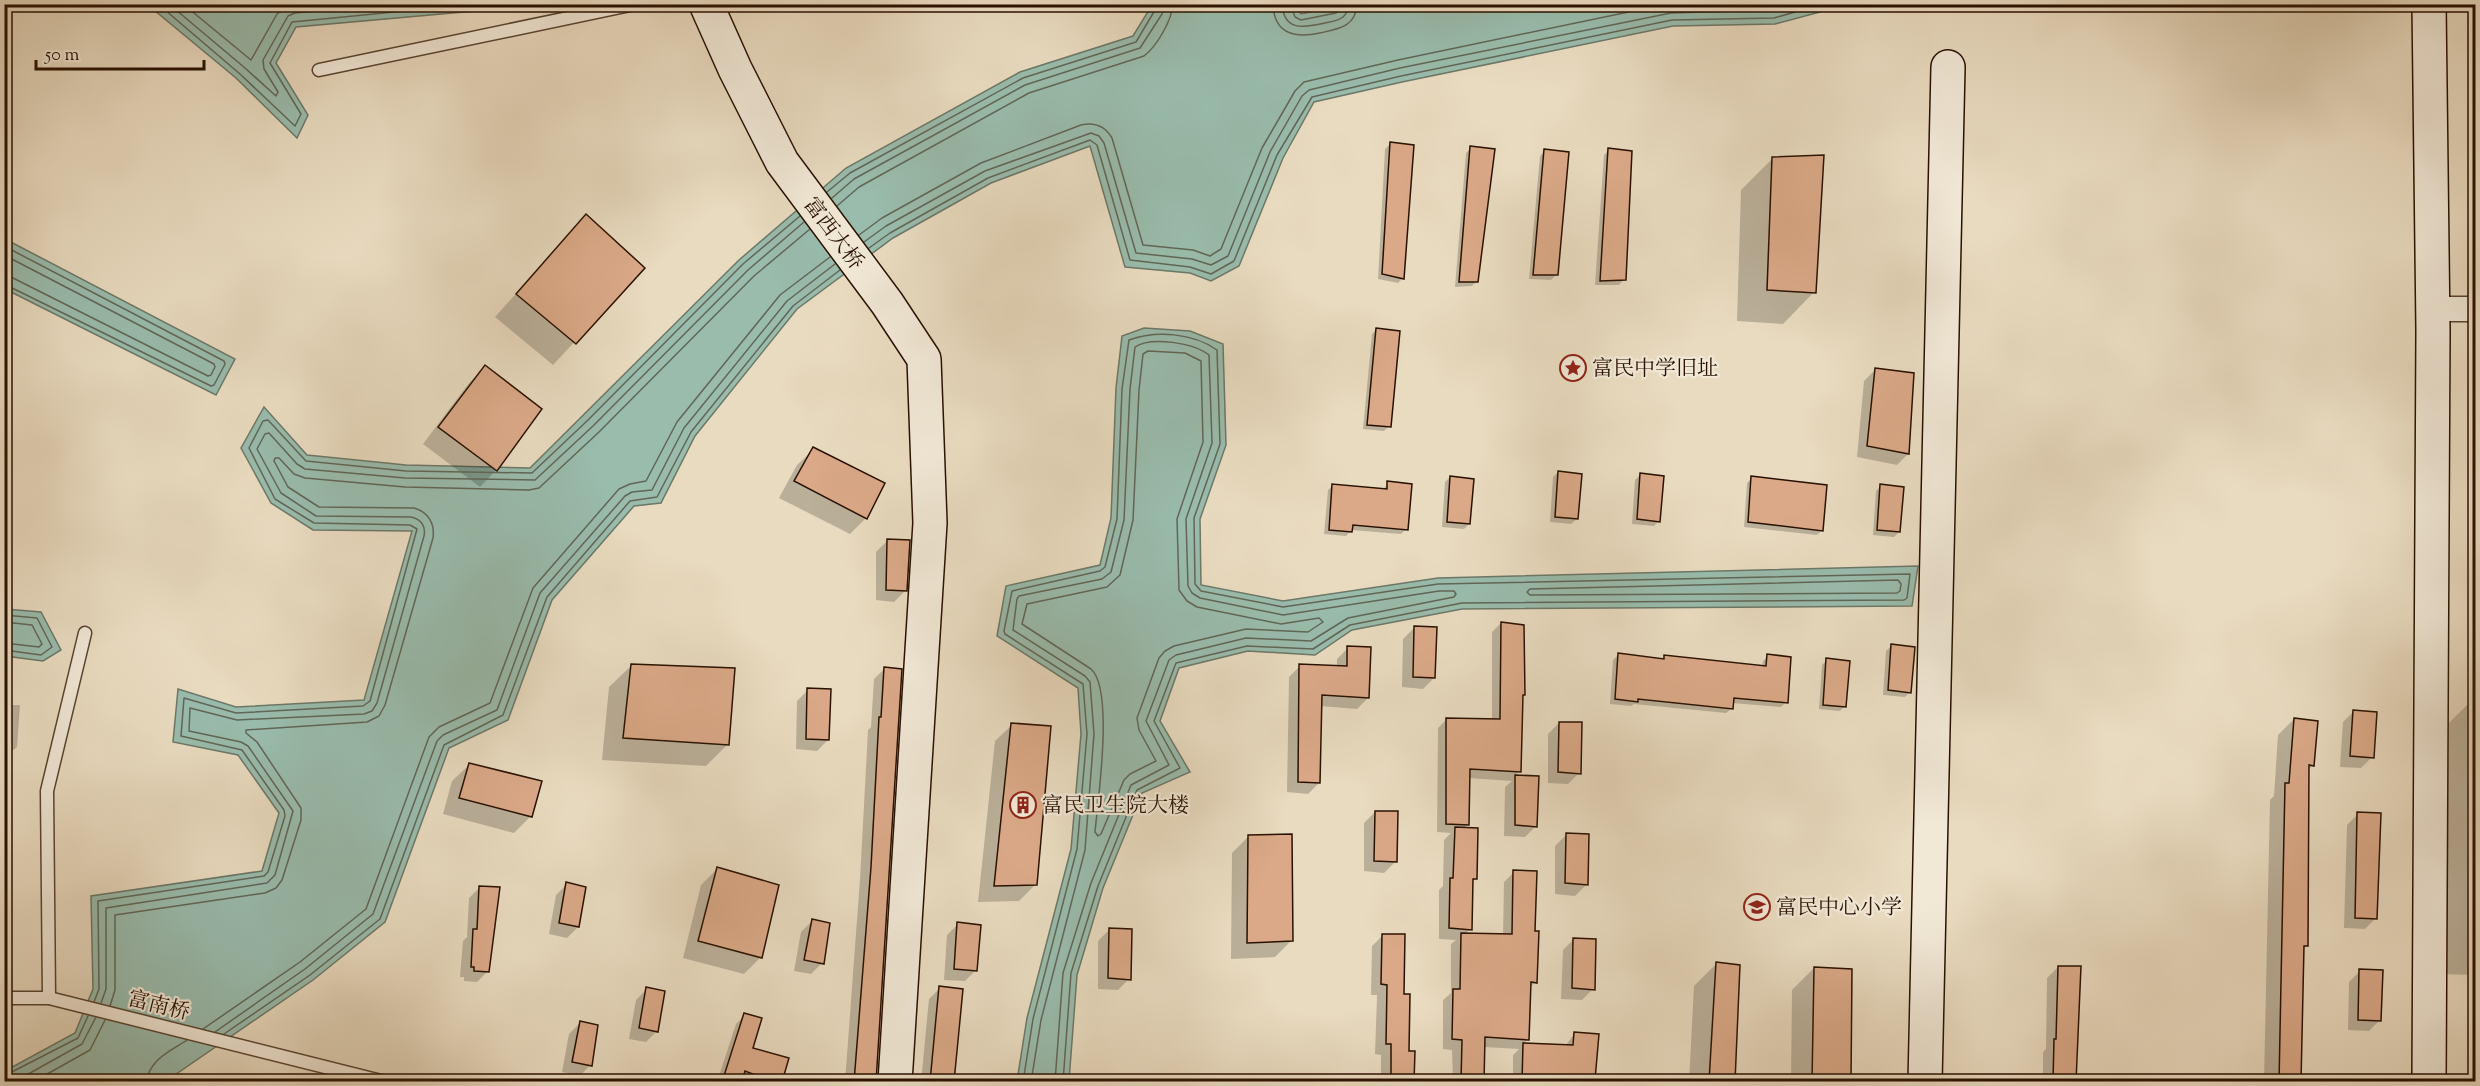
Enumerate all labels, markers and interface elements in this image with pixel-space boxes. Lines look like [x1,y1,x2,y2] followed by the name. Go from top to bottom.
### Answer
[36,33,204,71] scale bar
[44,43,80,69] text: 50 m
[795,192,870,277] street label: 富西大桥
[1558,353,1588,383] place icon: 富民中学旧址
[1592,355,1718,385] place label: 富民中学旧址
[1008,790,1038,820] building icon: 富民卫生院大楼
[1042,792,1189,822] place label: 富民卫生院大楼
[1742,892,1772,922] school or university icon: 富民中心小学
[1776,894,1902,924] place label: 富民中心小学
[124,985,193,1029] street label: 富南桥

